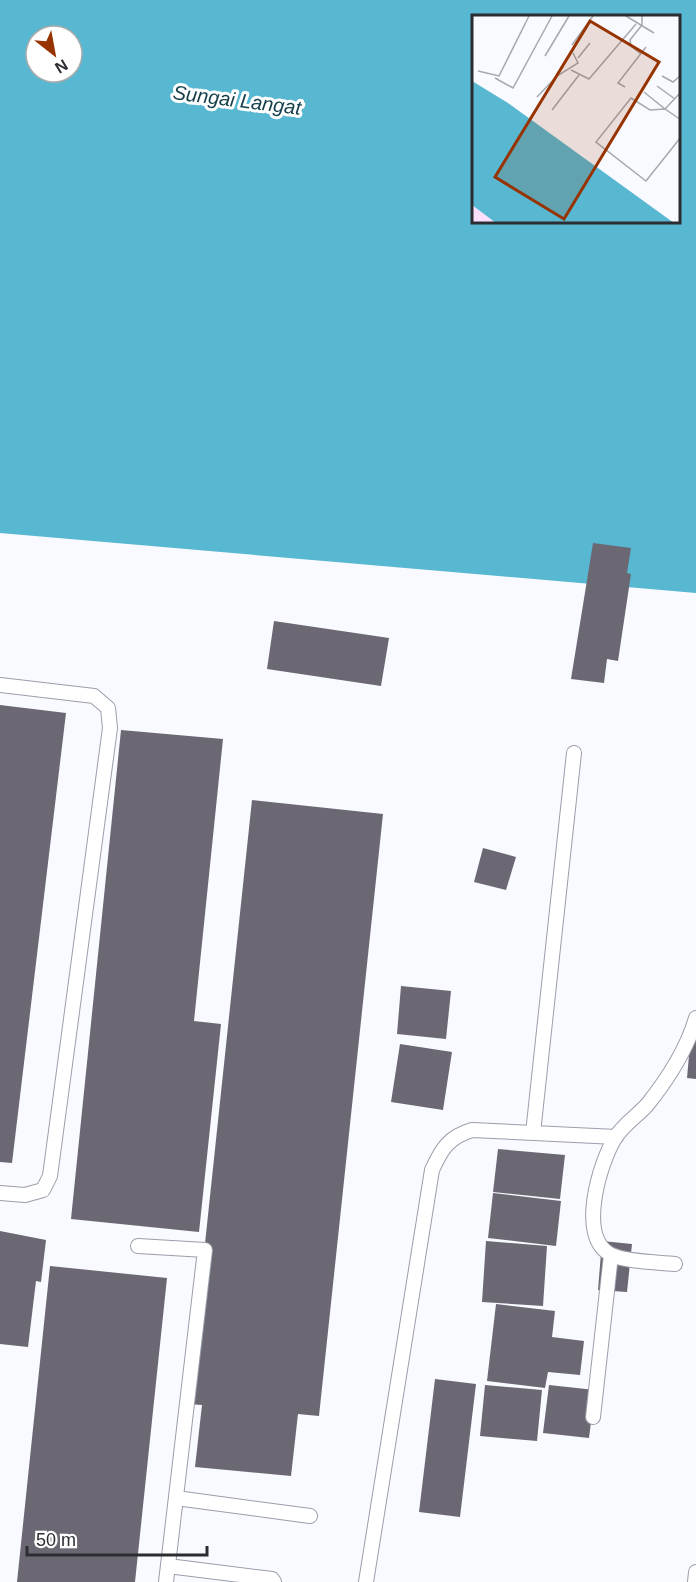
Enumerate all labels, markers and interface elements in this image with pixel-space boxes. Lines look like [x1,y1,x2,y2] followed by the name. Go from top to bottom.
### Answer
[472,15,681,224] inset map
[24,24,84,84] north arrow
[52,56,71,77] text: N
[172,81,304,119] water label: Sungai Langat
[27,1519,207,1557] scale bar
[36,1530,76,1550] text: 50 m

